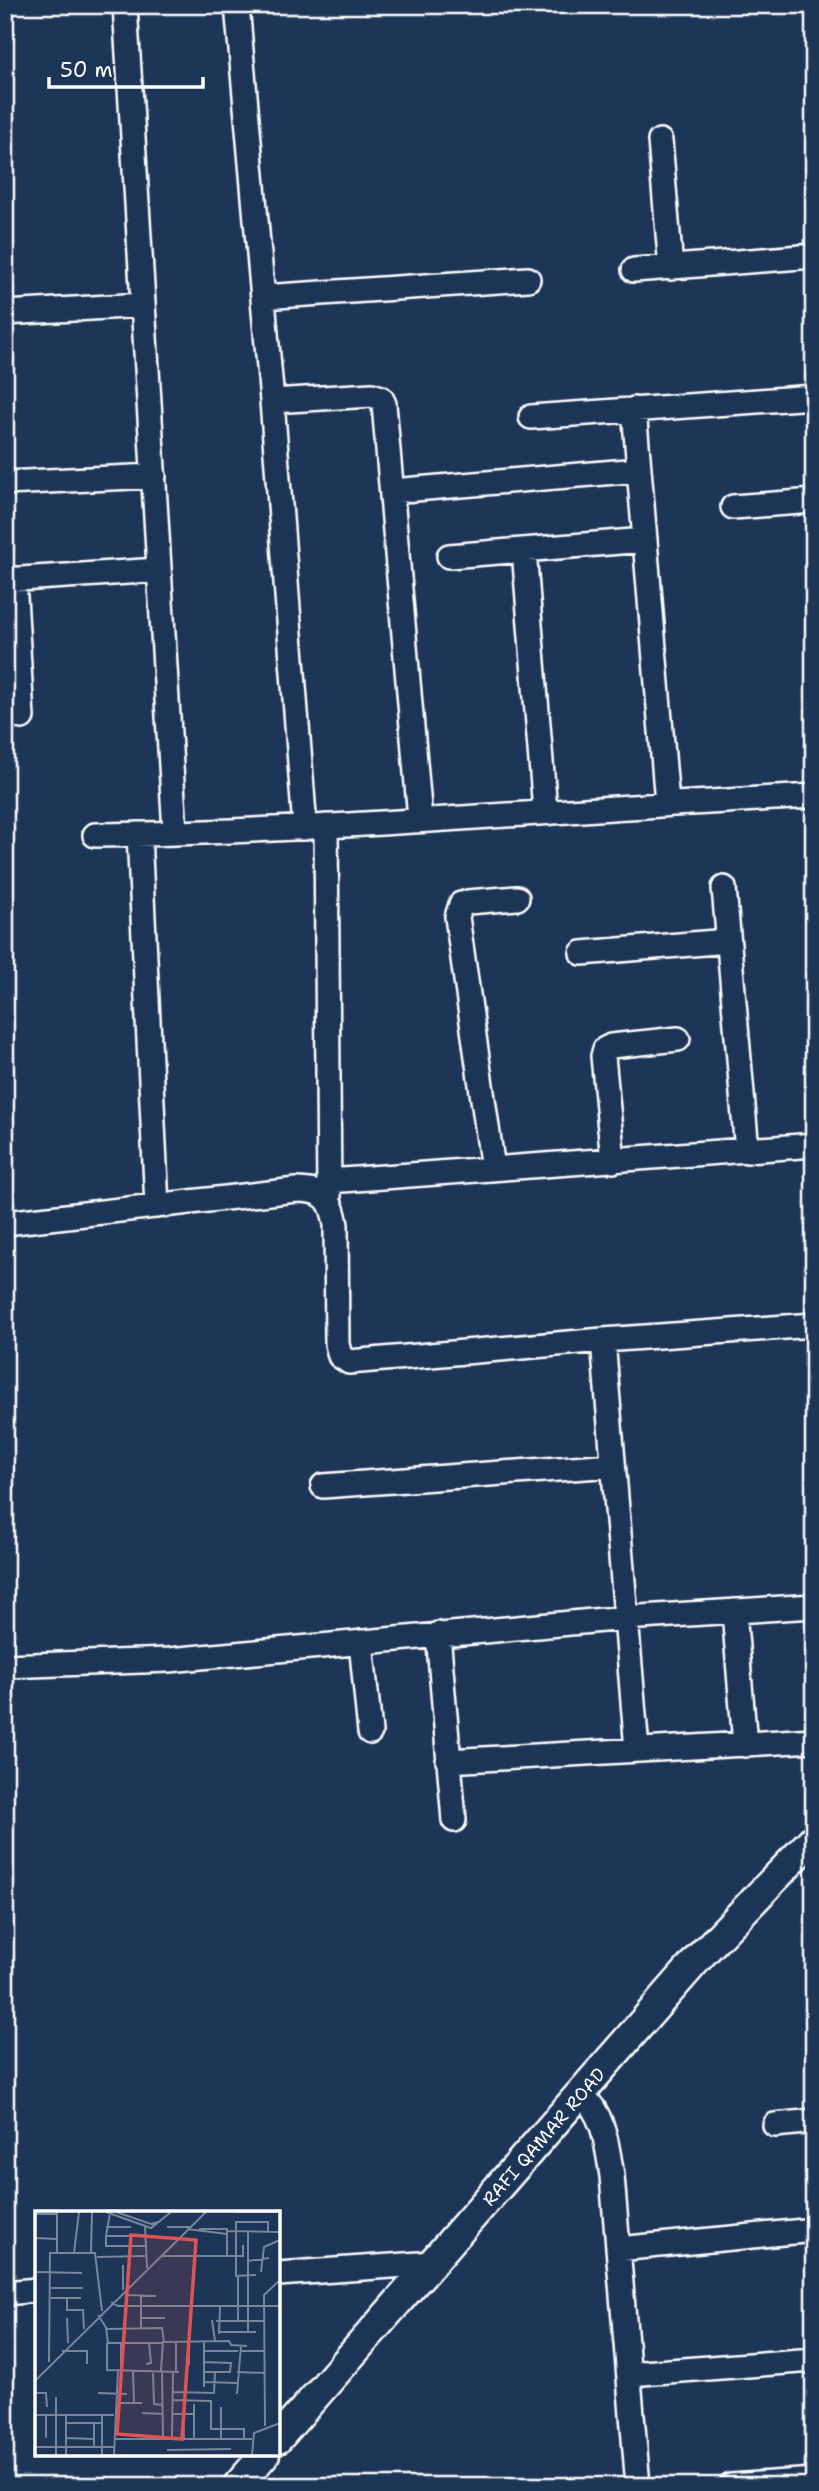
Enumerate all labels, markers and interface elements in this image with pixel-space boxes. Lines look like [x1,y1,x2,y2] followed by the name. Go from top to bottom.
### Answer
[49,46,203,90] scale bar
[60,56,113,84] text: 50 m
[477,2063,611,2211] street label: RAFI QAMAR ROAD
[35,2211,280,2456] inset map

